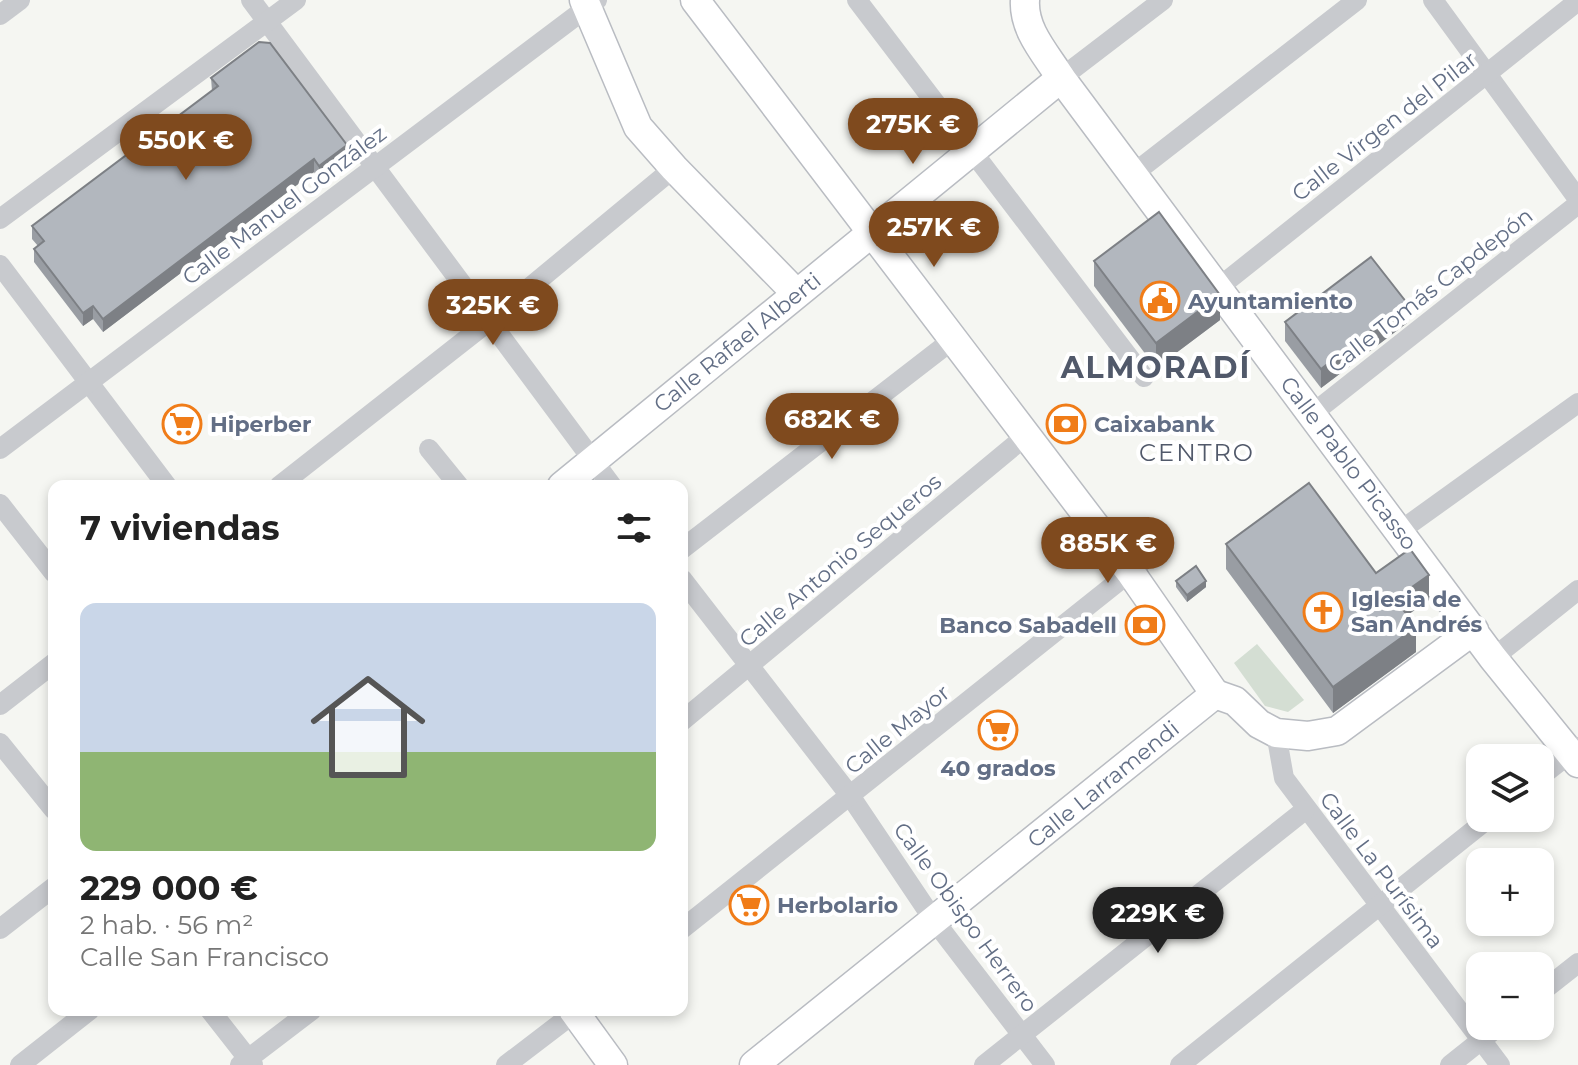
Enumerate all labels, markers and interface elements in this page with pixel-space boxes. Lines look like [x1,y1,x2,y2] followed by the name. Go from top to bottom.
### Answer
[1287,46,1482,207] street label: Calle Virgen del Pilar
[848,98,978,166] pin: 275K €
[866,108,960,140] text: 275K €
[121,114,251,182] pin: 550K €
[177,120,392,291] street label: Calle Manuel González
[138,124,234,156] text: 550K €
[869,201,999,269] pin: 257K €
[1323,202,1538,379] street label: Calle Tomás Capdepón
[887,211,981,243] text: 257K €
[648,267,826,418] street label: Calle Rafael Alberti
[428,279,558,347] pin: 325K €
[1139,280,1181,322] public building icon: Ayuntamiento
[1187,288,1353,315] place label: Ayuntamiento
[446,289,540,321] text: 325K €
[1060,349,1252,386] district label: ALMORADÍ
[1274,371,1423,555] street label: Calle Pablo Picasso
[767,393,897,461] pin: 682K €
[161,403,203,445] supermarket icon: Hiperber
[784,403,880,435] text: 682K €
[1045,403,1087,445] bank icon: Caixabank
[210,411,311,438] place label: Hiperber
[1094,411,1215,438] place label: Caixabank
[1139,438,1255,467] district label: CENTRO
[734,468,947,653] street label: Calle Antonio Sequeros
[612,506,656,550] icon: filters
[80,507,279,549] text: 7 viviendas
[1043,517,1173,585] pin: 885K €
[1059,527,1157,559] text: 885K €
[1351,586,1483,638] place label: Iglesia de San Andrés
[1302,591,1344,633] church icon: Iglesia de San Andrés
[1124,604,1166,646] bank icon: Banco Sabadell
[939,612,1117,639] place label: Banco Sabadell
[296,655,440,799] icon: home
[839,679,955,780] street label: Calle Mayor
[977,709,1019,751] supermarket icon: 40 grados
[1022,715,1185,854] street label: Calle Larramendi
[1466,744,1554,1040] map controls
[1466,744,1554,832] button: layers
[940,755,1056,782] place label: 40 grados
[1314,787,1449,954] street label: Calle La Purísima
[888,817,1043,1017] street label: Calle Obispo Herrero
[1466,848,1554,936] button: +
[80,867,258,909] text: 229 000 €
[728,884,770,926] supermarket icon: Herbolario
[1093,887,1223,955] pin: 229K €
[777,892,898,919] place label: Herbolario
[1111,897,1205,929] text: 229K €
[80,909,254,941] text: 2 hab. · 56 m²
[80,941,329,973] text: Calle San Francisco
[1466,952,1554,1040] button: −

